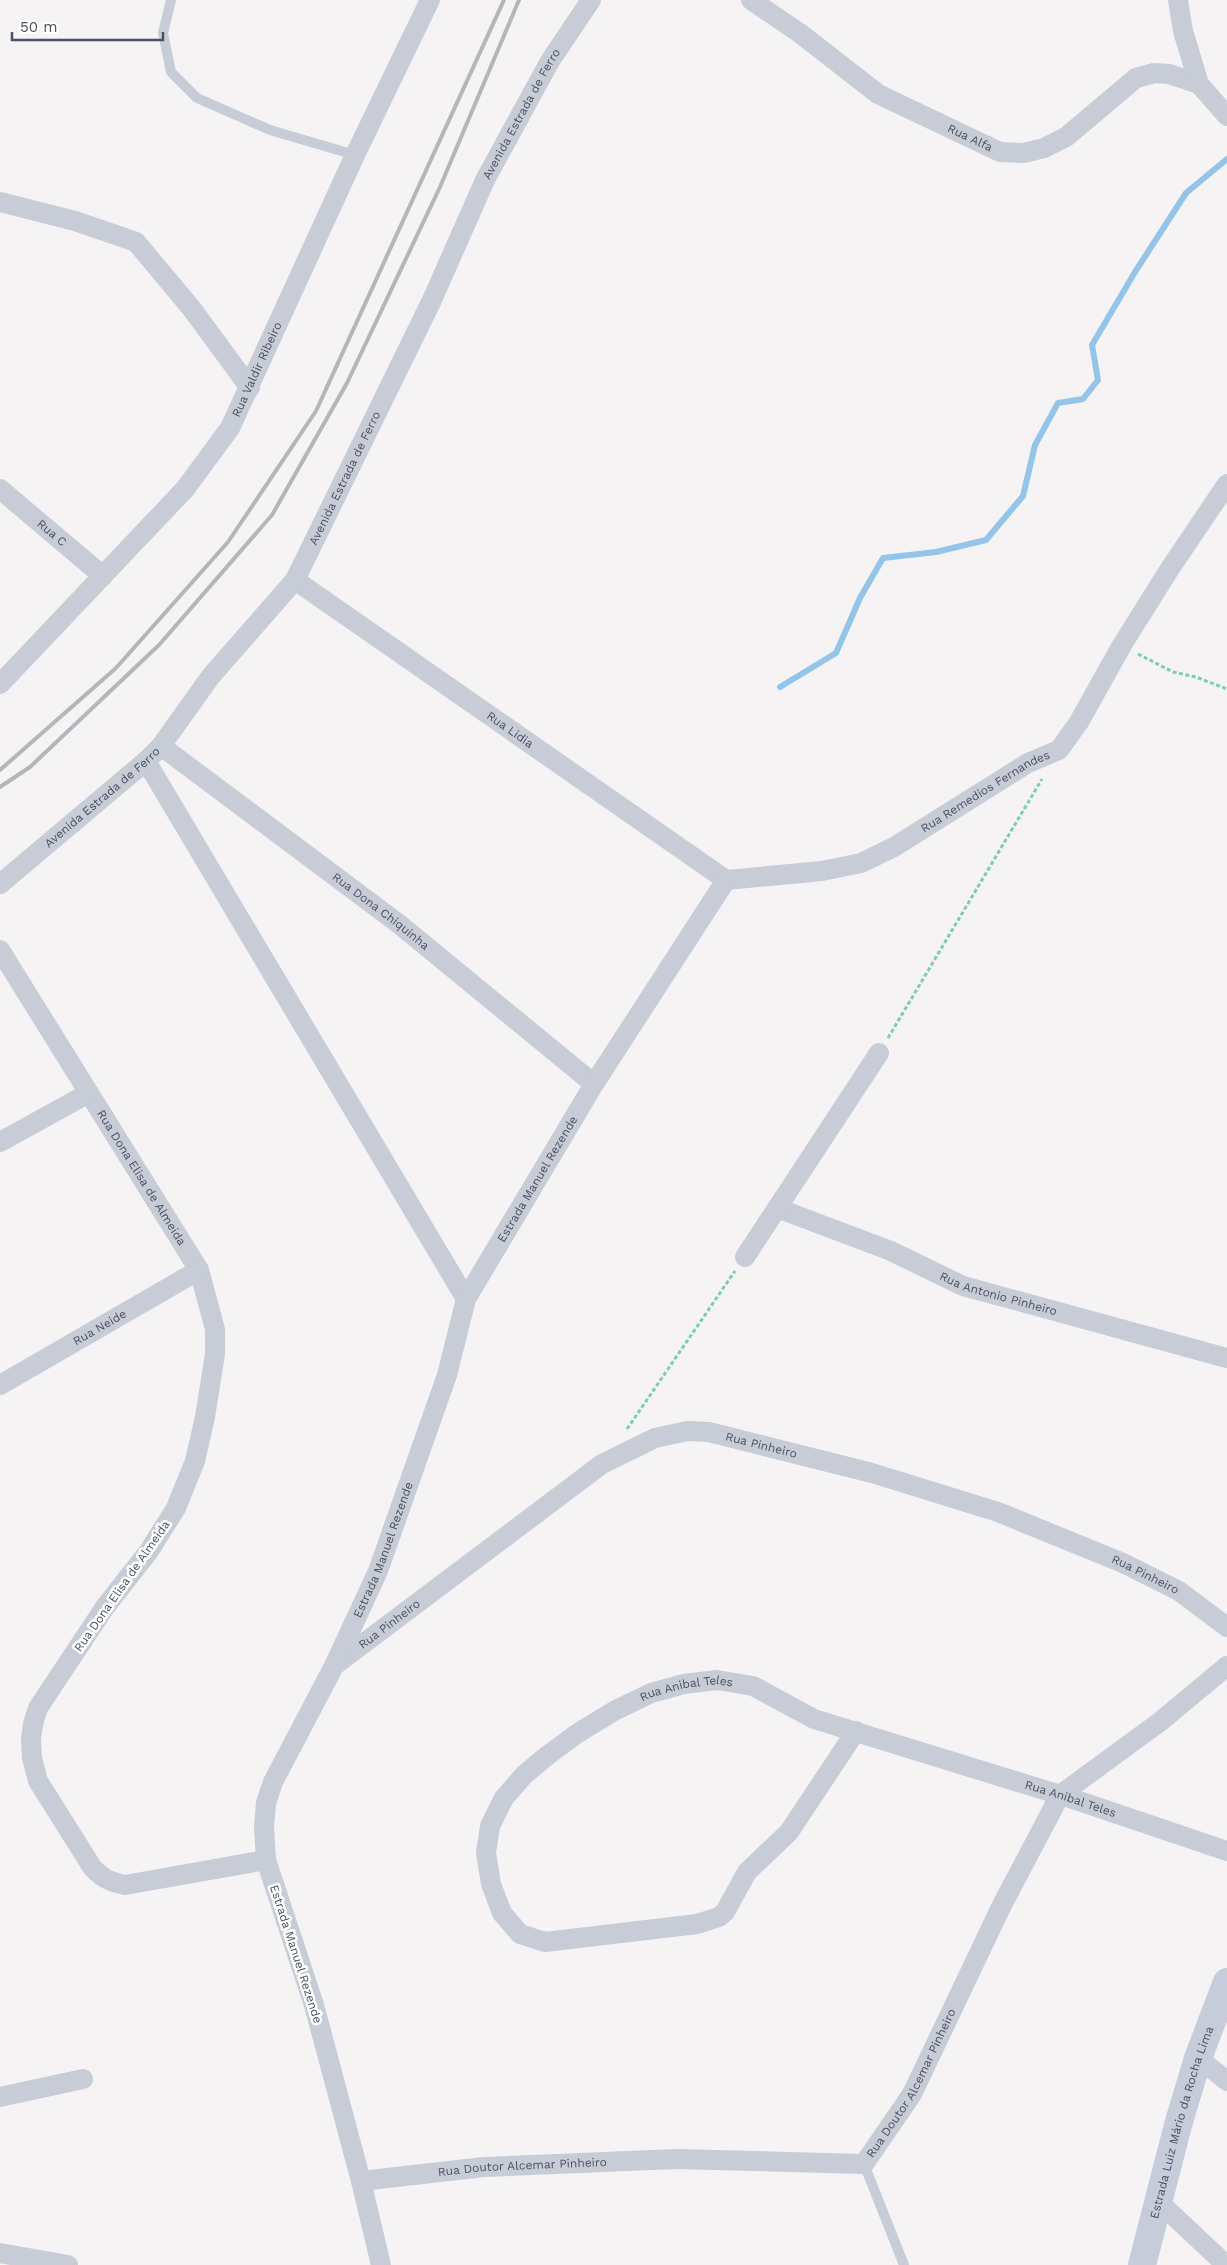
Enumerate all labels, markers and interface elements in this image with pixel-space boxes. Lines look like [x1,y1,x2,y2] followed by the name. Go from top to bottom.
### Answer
[12,10,164,42] scale bar
[20,18,57,36] text: 50 m
[480,46,563,182] street label: Avenida Estrada de Ferro
[945,121,995,155] street label: Rua Alfa
[229,320,285,419] street label: Rua Valdir Ribeiro
[306,409,383,547] street label: Avenida Estrada de Ferro
[34,517,70,549] street label: Rua C
[484,709,536,751] street label: Rua Lidia
[42,744,163,850] street label: Avenida Estrada de Ferro
[918,748,1052,835] street label: Rua Remedios Fernandes
[330,870,432,953] street label: Rua Dona Chiquinha
[94,1107,189,1248] street label: Rua Dona Elisa de Almeida
[494,1113,580,1245] street label: Estrada Manuel Rezende
[937,1269,1059,1318] street label: Rua Antonio Pinheiro
[70,1307,129,1348] street label: Rua Neide
[724,1429,799,1461] street label: Rua Pinheiro
[350,1480,416,1620] street label: Estrada Manuel Rezende
[71,1518,173,1654] street label: Rua Dona Elisa de Almeida
[1110,1552,1181,1597] street label: Rua Pinheiro
[356,1596,423,1652] street label: Rua Pinheiro
[638,1673,734,1704] street label: Rua Anibal Teles
[1023,1778,1118,1820] street label: Rua Anibal Teles
[267,1883,325,2025] street label: Estrada Manuel Rezende
[863,2006,959,2160] street label: Rua Doutor Alcemar Pinheiro
[1147,2024,1217,2220] street label: Estrada Luiz Mário da Rocha Lima
[437,2155,607,2179] street label: Rua Doutor Alcemar Pinheiro

